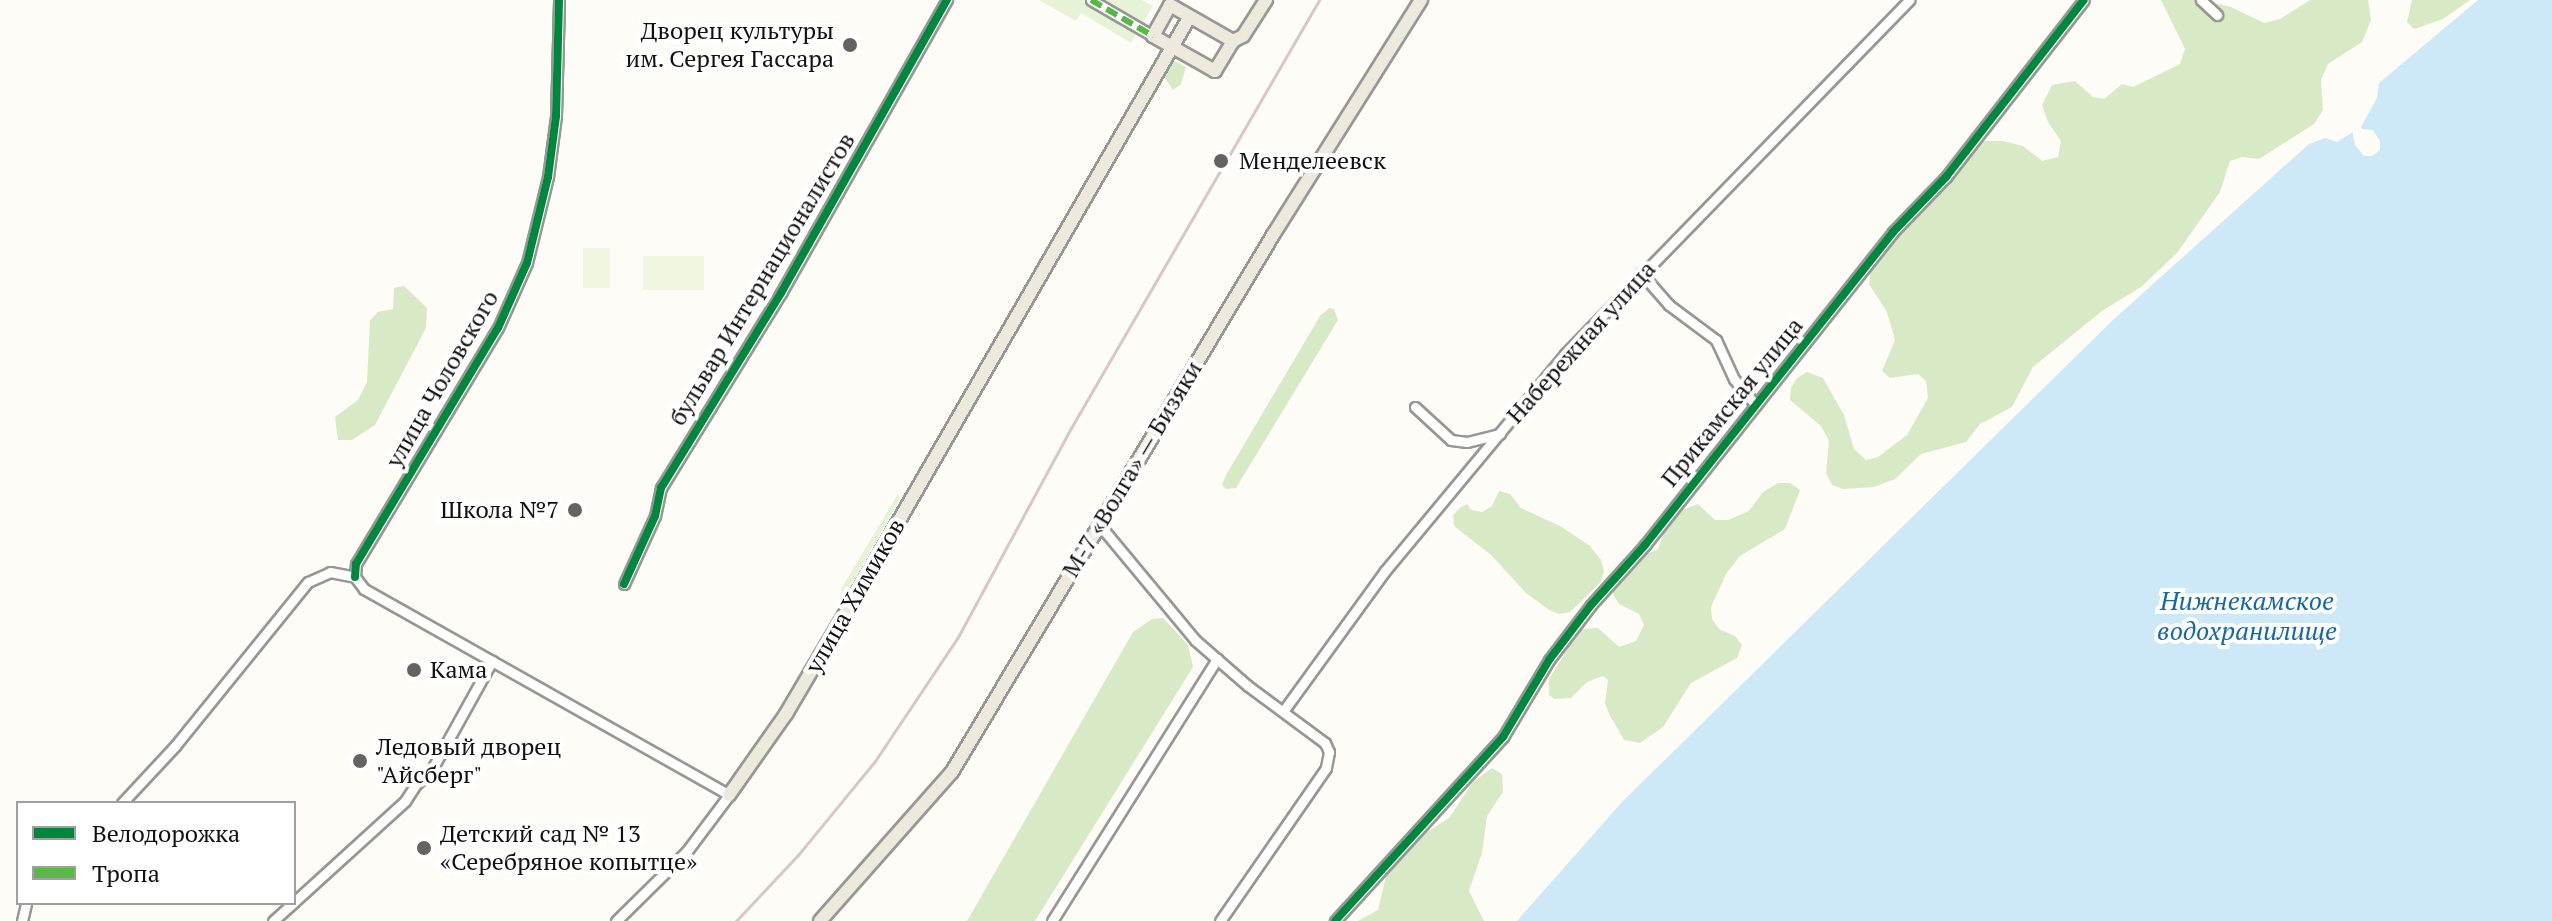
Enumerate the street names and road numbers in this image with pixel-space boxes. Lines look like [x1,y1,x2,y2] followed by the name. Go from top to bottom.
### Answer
[663,127,861,431] street label: бульвар Интернационалистов
[1500,255,1662,429] street label: Набережная улица
[380,285,504,473] street label: улица Чоловского
[1655,312,1809,492] street label: Прикамская улица
[1056,355,1208,583] street label: М-7 «Волга» — Бизяки
[799,514,911,678] street label: улица Химиков

